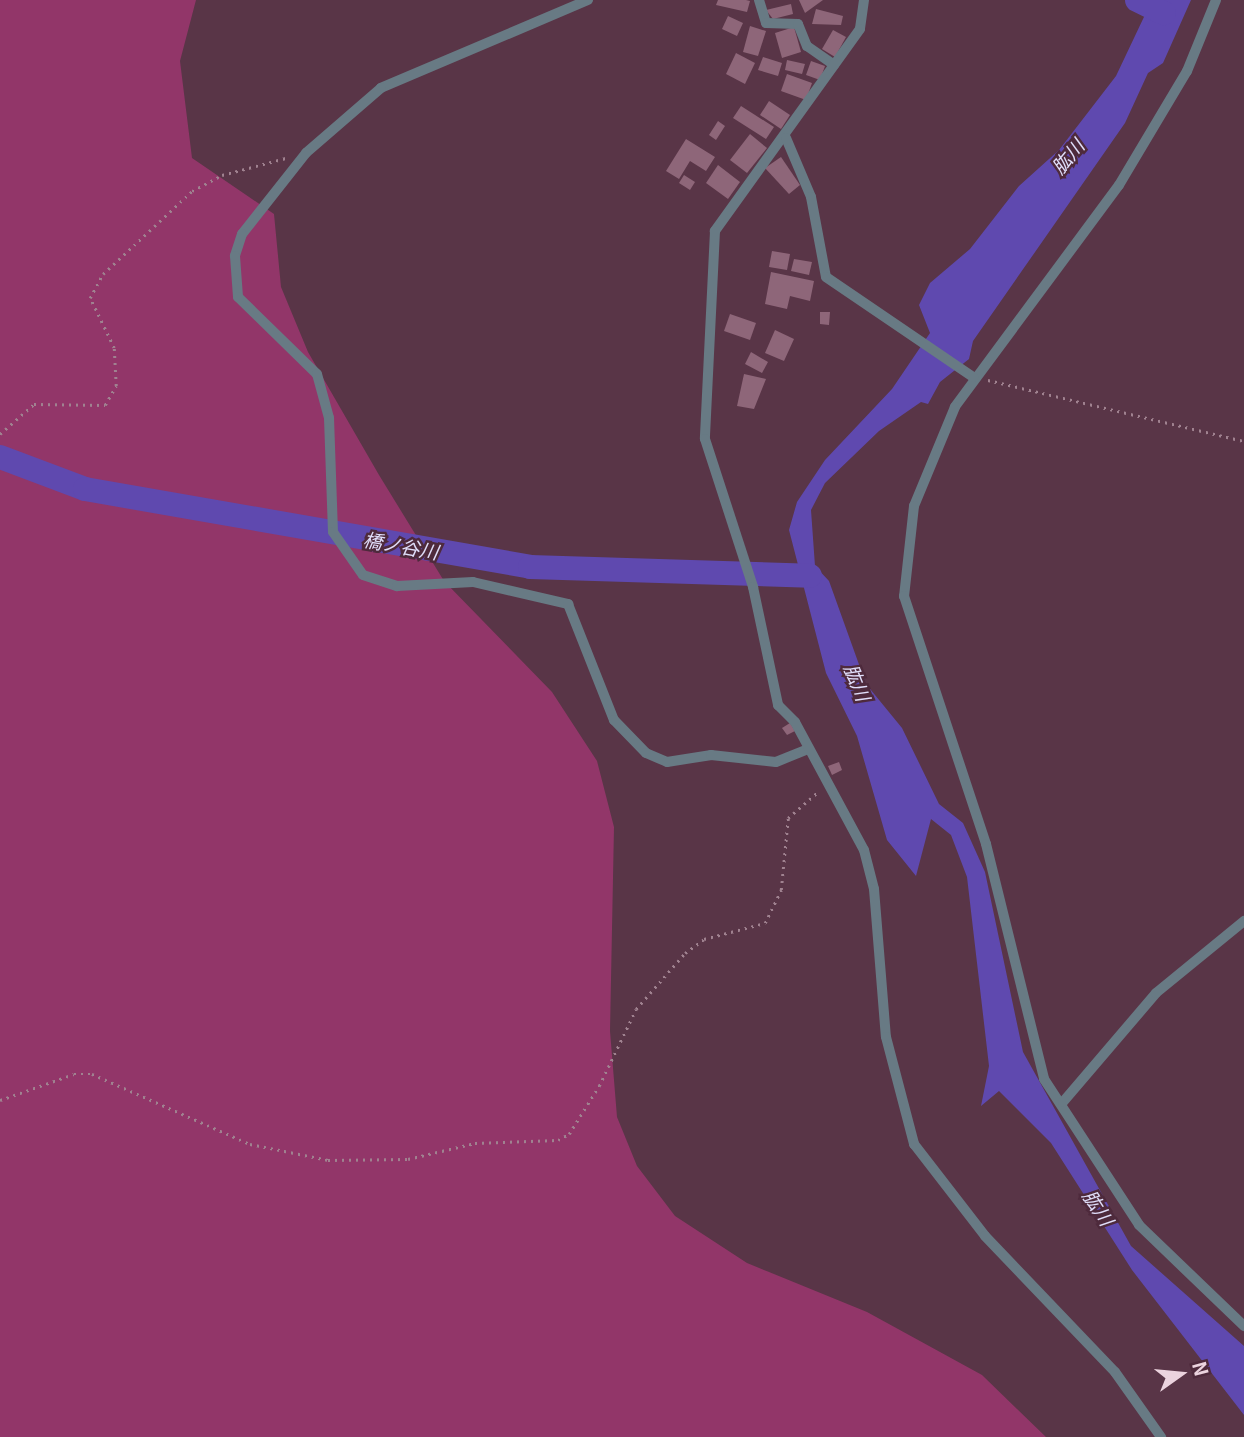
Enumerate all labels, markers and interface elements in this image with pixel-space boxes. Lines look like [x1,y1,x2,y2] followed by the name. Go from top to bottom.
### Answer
[1046,134,1088,178] water label: 肱川
[362,527,440,563] water label: 橋ノ谷川
[840,660,876,704] water label: 肱川
[1079,1185,1119,1229] water label: 肱川
[1146,1339,1216,1409] north arrow
[1187,1358,1217,1379] text: N

